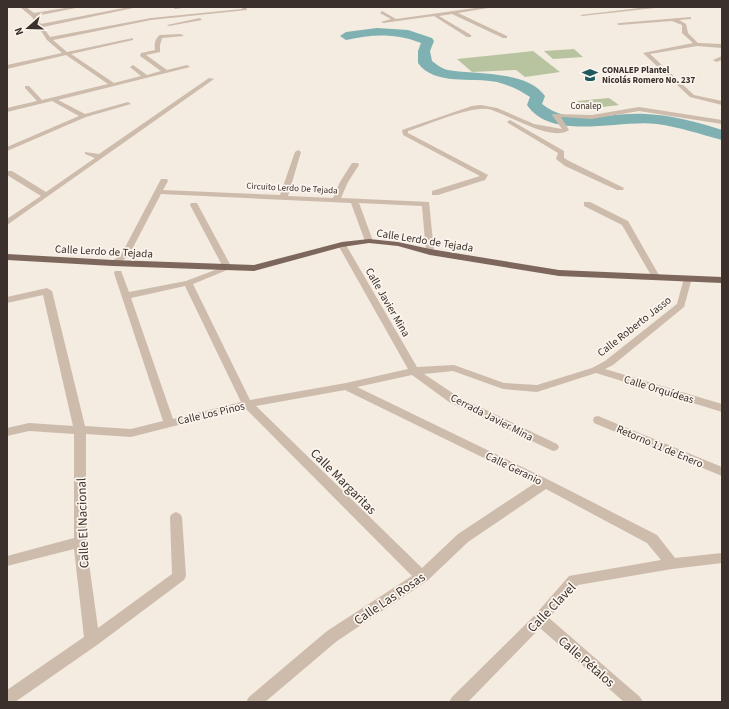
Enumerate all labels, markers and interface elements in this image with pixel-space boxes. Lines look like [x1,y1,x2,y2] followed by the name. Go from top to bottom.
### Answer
[8,8,48,48] north arrow
[11,25,27,37] text: N
[602,64,696,87] place label: CONALEP Plantel Nicolás Romero No. 237
[581,66,599,84] school or university icon: CONALEP Plantel Nicolás Romero No. 237
[570,100,602,113] street label: Conalep
[246,180,338,197] street label: Circuito Lerdo De Tejada
[375,225,475,256] street label: Calle Lerdo de Tejada
[55,241,153,262] street label: Calle Lerdo de Tejada
[362,265,413,340] street label: Calle Javier Mina
[594,293,675,360] street label: Calle Roberto Jasso
[622,372,696,407] street label: Calle Orquídeas
[448,390,536,445] street label: Cerrada Javier Mina
[176,398,247,429] street label: Calle Los Pinos
[614,421,706,472] street label: Retorno 11 de Enero
[306,445,381,519] street label: Calle Margaritas
[483,448,545,489] street label: Calle Geranio
[72,477,94,569] street label: Calle El Nacional
[350,568,429,629] street label: Calle Las Rosas
[523,579,580,637] street label: Calle Clavel
[554,632,619,692] street label: Calle Pétalos

